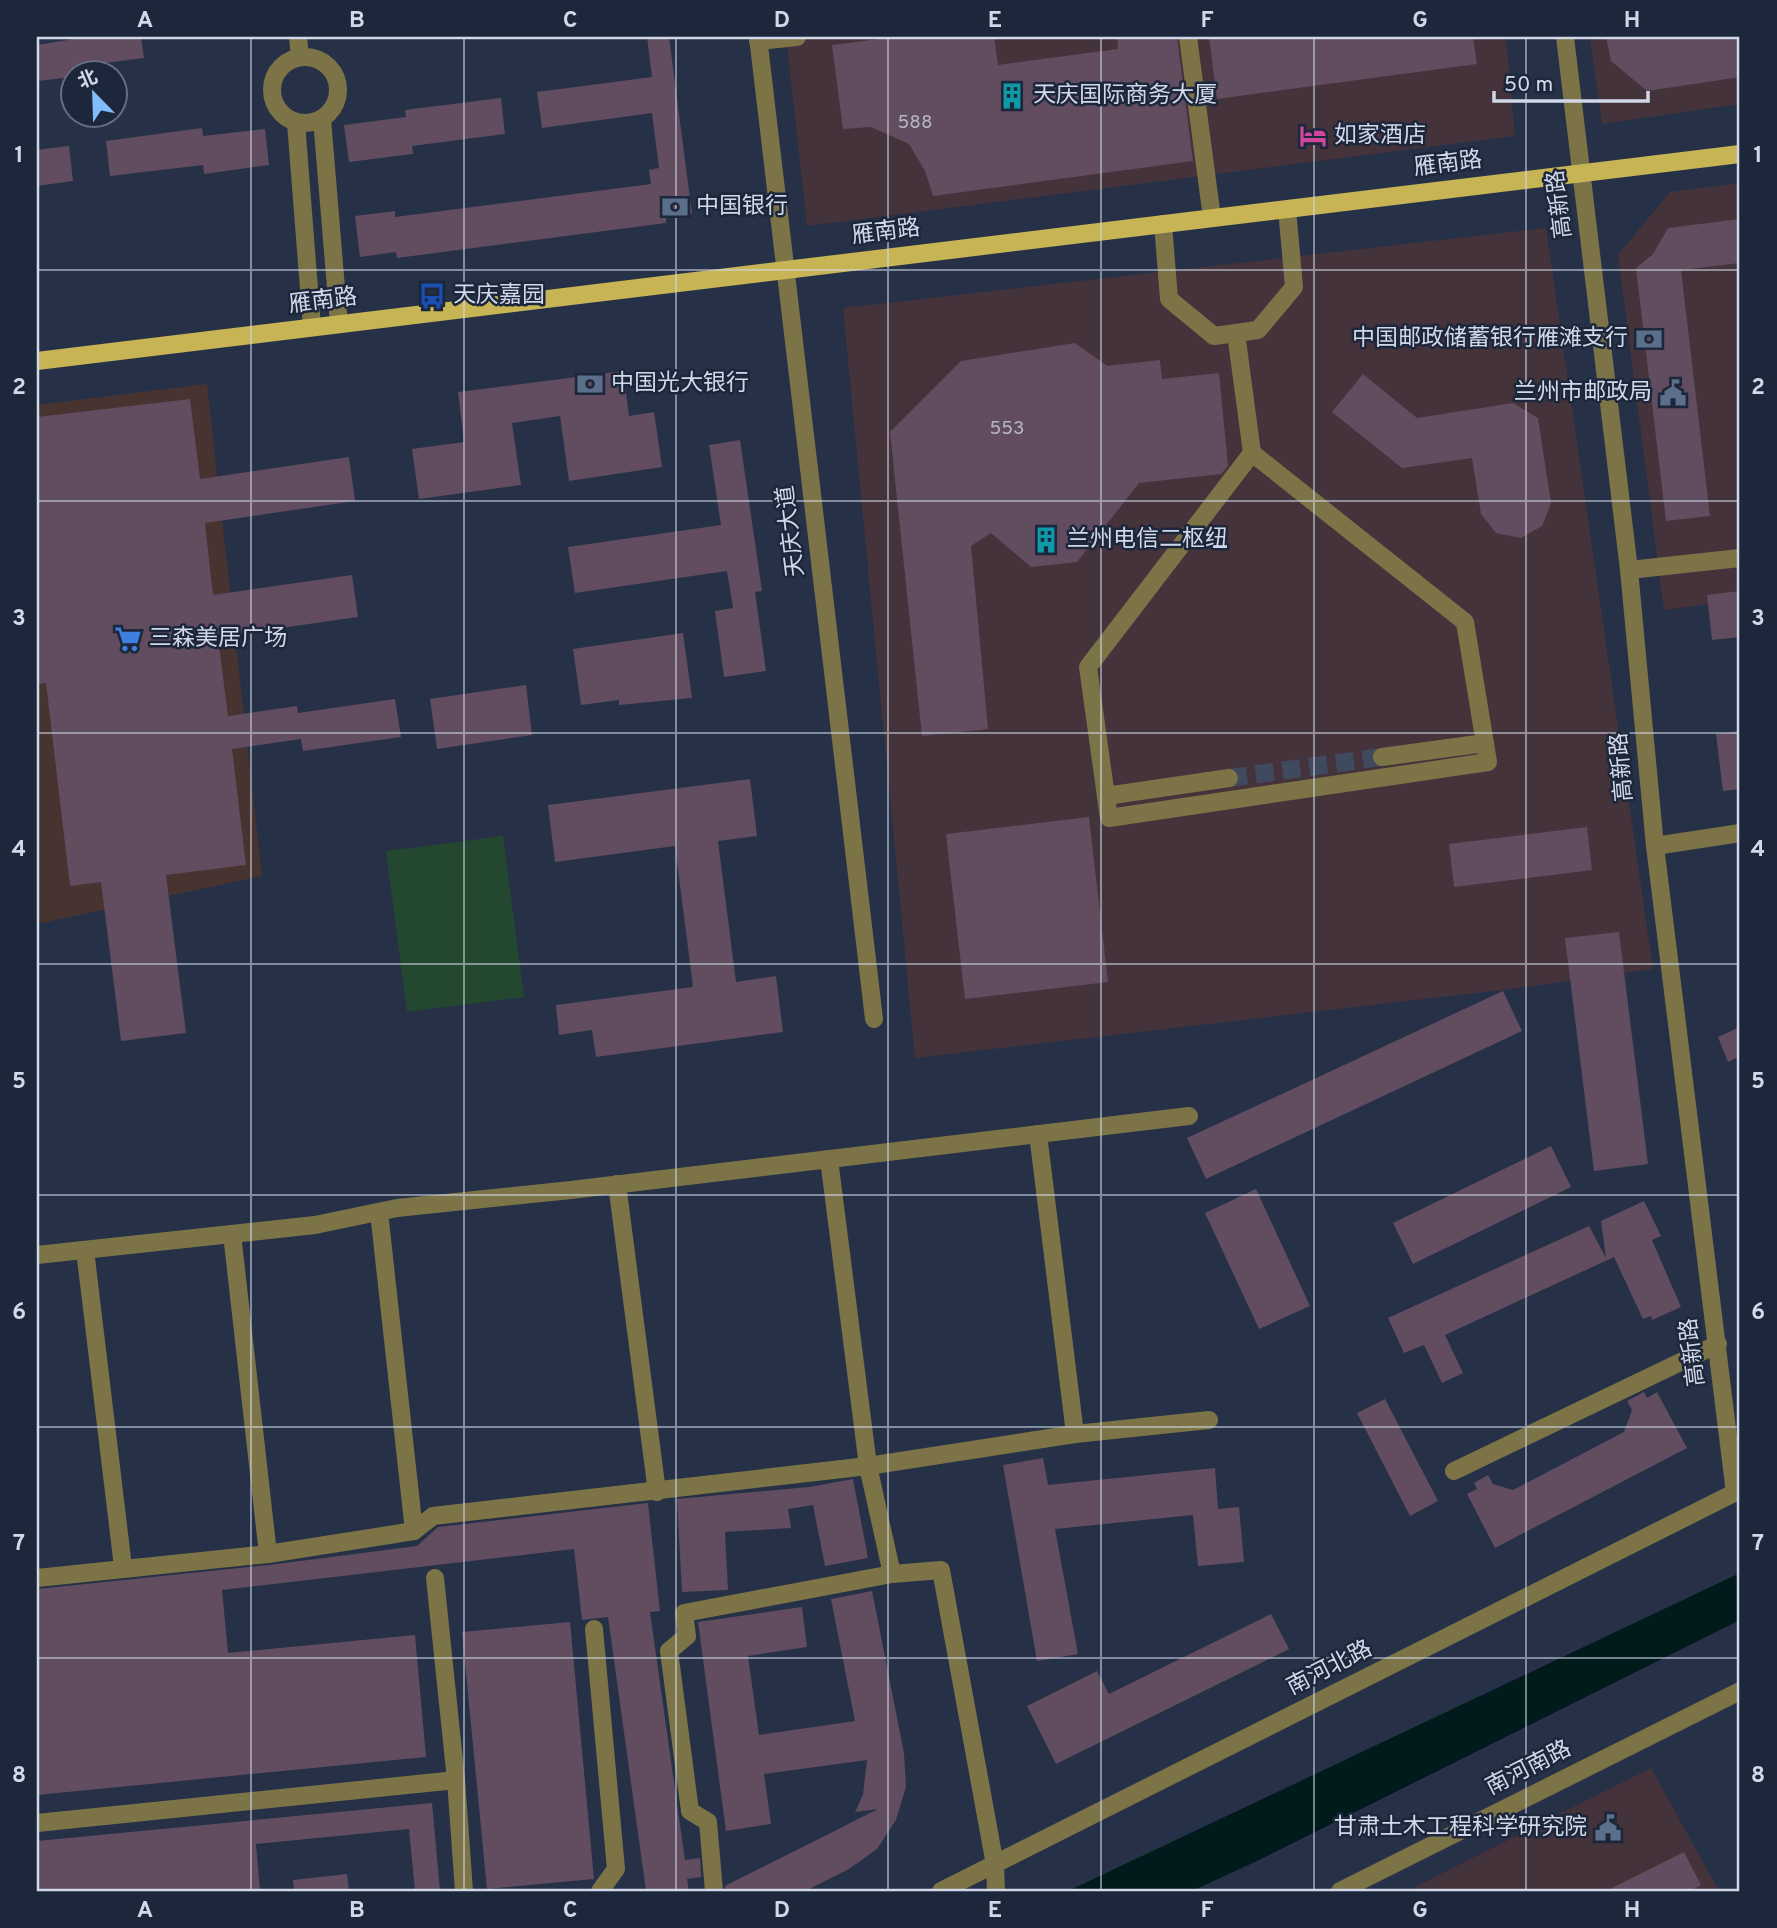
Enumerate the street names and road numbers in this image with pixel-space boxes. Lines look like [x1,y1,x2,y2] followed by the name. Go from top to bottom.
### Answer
[1412,146,1484,184] street label: 雁南路
[1542,168,1580,240] street label: 高新路
[850,214,922,252] street label: 雁南路
[287,283,359,321] street label: 雁南路
[772,484,812,578] street label: 天庆大道
[1606,731,1640,803] street label: 高新路
[1675,1316,1713,1388] street label: 高新路
[1282,1635,1378,1703] street label: 南河北路
[1481,1735,1577,1803] street label: 南河南路

